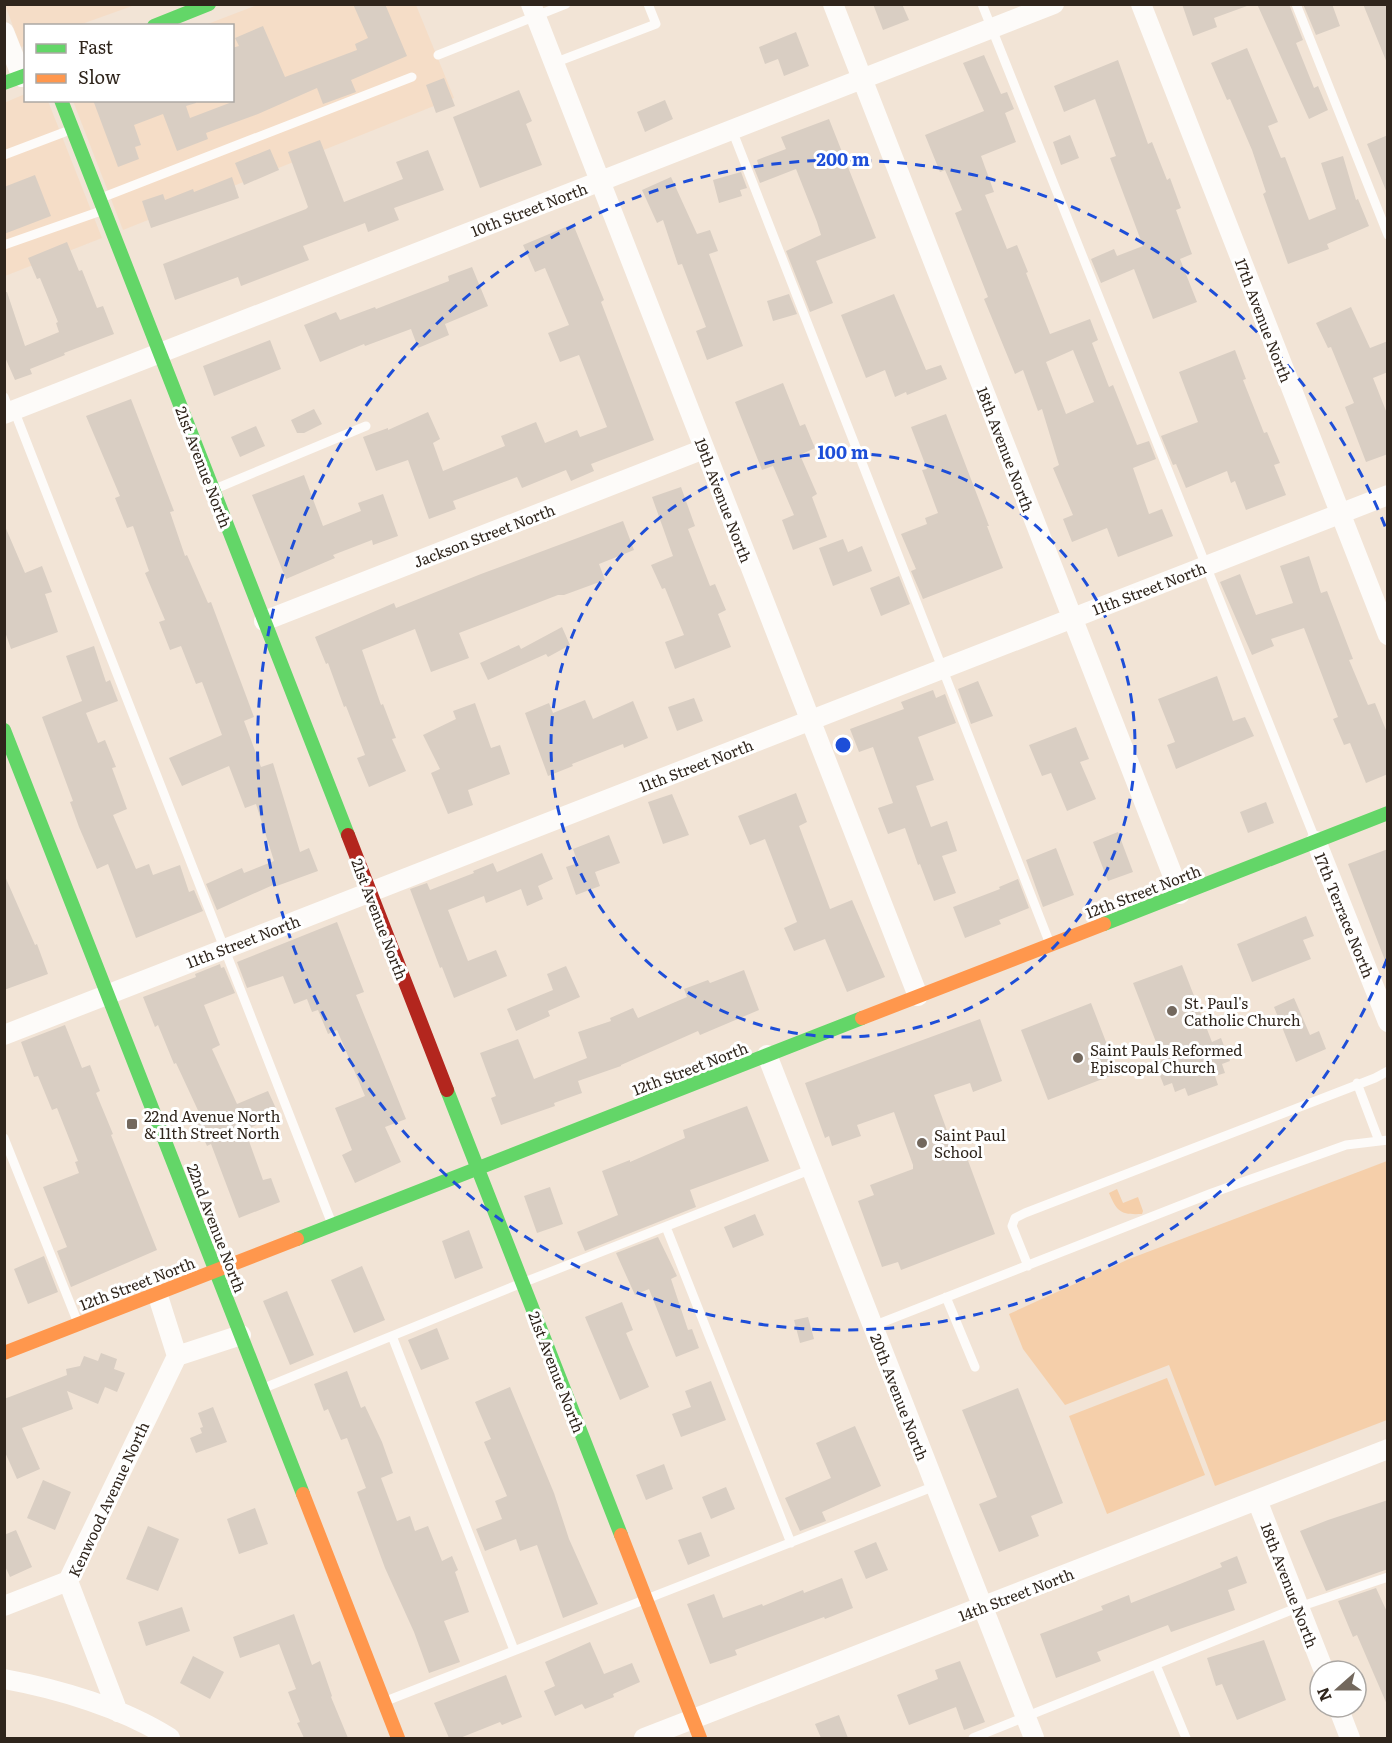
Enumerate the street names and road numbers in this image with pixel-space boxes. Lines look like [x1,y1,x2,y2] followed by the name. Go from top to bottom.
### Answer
[467,176,591,242] street label: 10th Street North
[1230,255,1298,386] street label: 17th Avenue North
[972,383,1041,515] street label: 18th Avenue North
[170,403,238,531] street label: 21st Avenue North
[690,434,758,566] street label: 19th Avenue North
[410,497,558,573] street label: Jackson Street North
[1089,556,1209,620] street label: 11th Street North
[636,733,756,797] street label: 11th Street North
[1309,849,1381,981] street label: 17th Terrace North
[346,855,414,983] street label: 21st Avenue North
[1082,858,1204,924] street label: 12th Street North
[183,909,303,973] street label: 11th Street North
[629,1035,751,1101] street label: 12th Street North
[182,1160,252,1296] street label: 22nd Avenue North
[76,1250,198,1316] street label: 12th Street North
[523,1308,591,1436] street label: 21st Avenue North
[865,1330,935,1464] street label: 20th Avenue North
[62,1417,154,1581] street label: Kenwood Avenue North
[1256,1519,1325,1651] street label: 18th Avenue North
[955,1561,1077,1627] street label: 14th Street North

